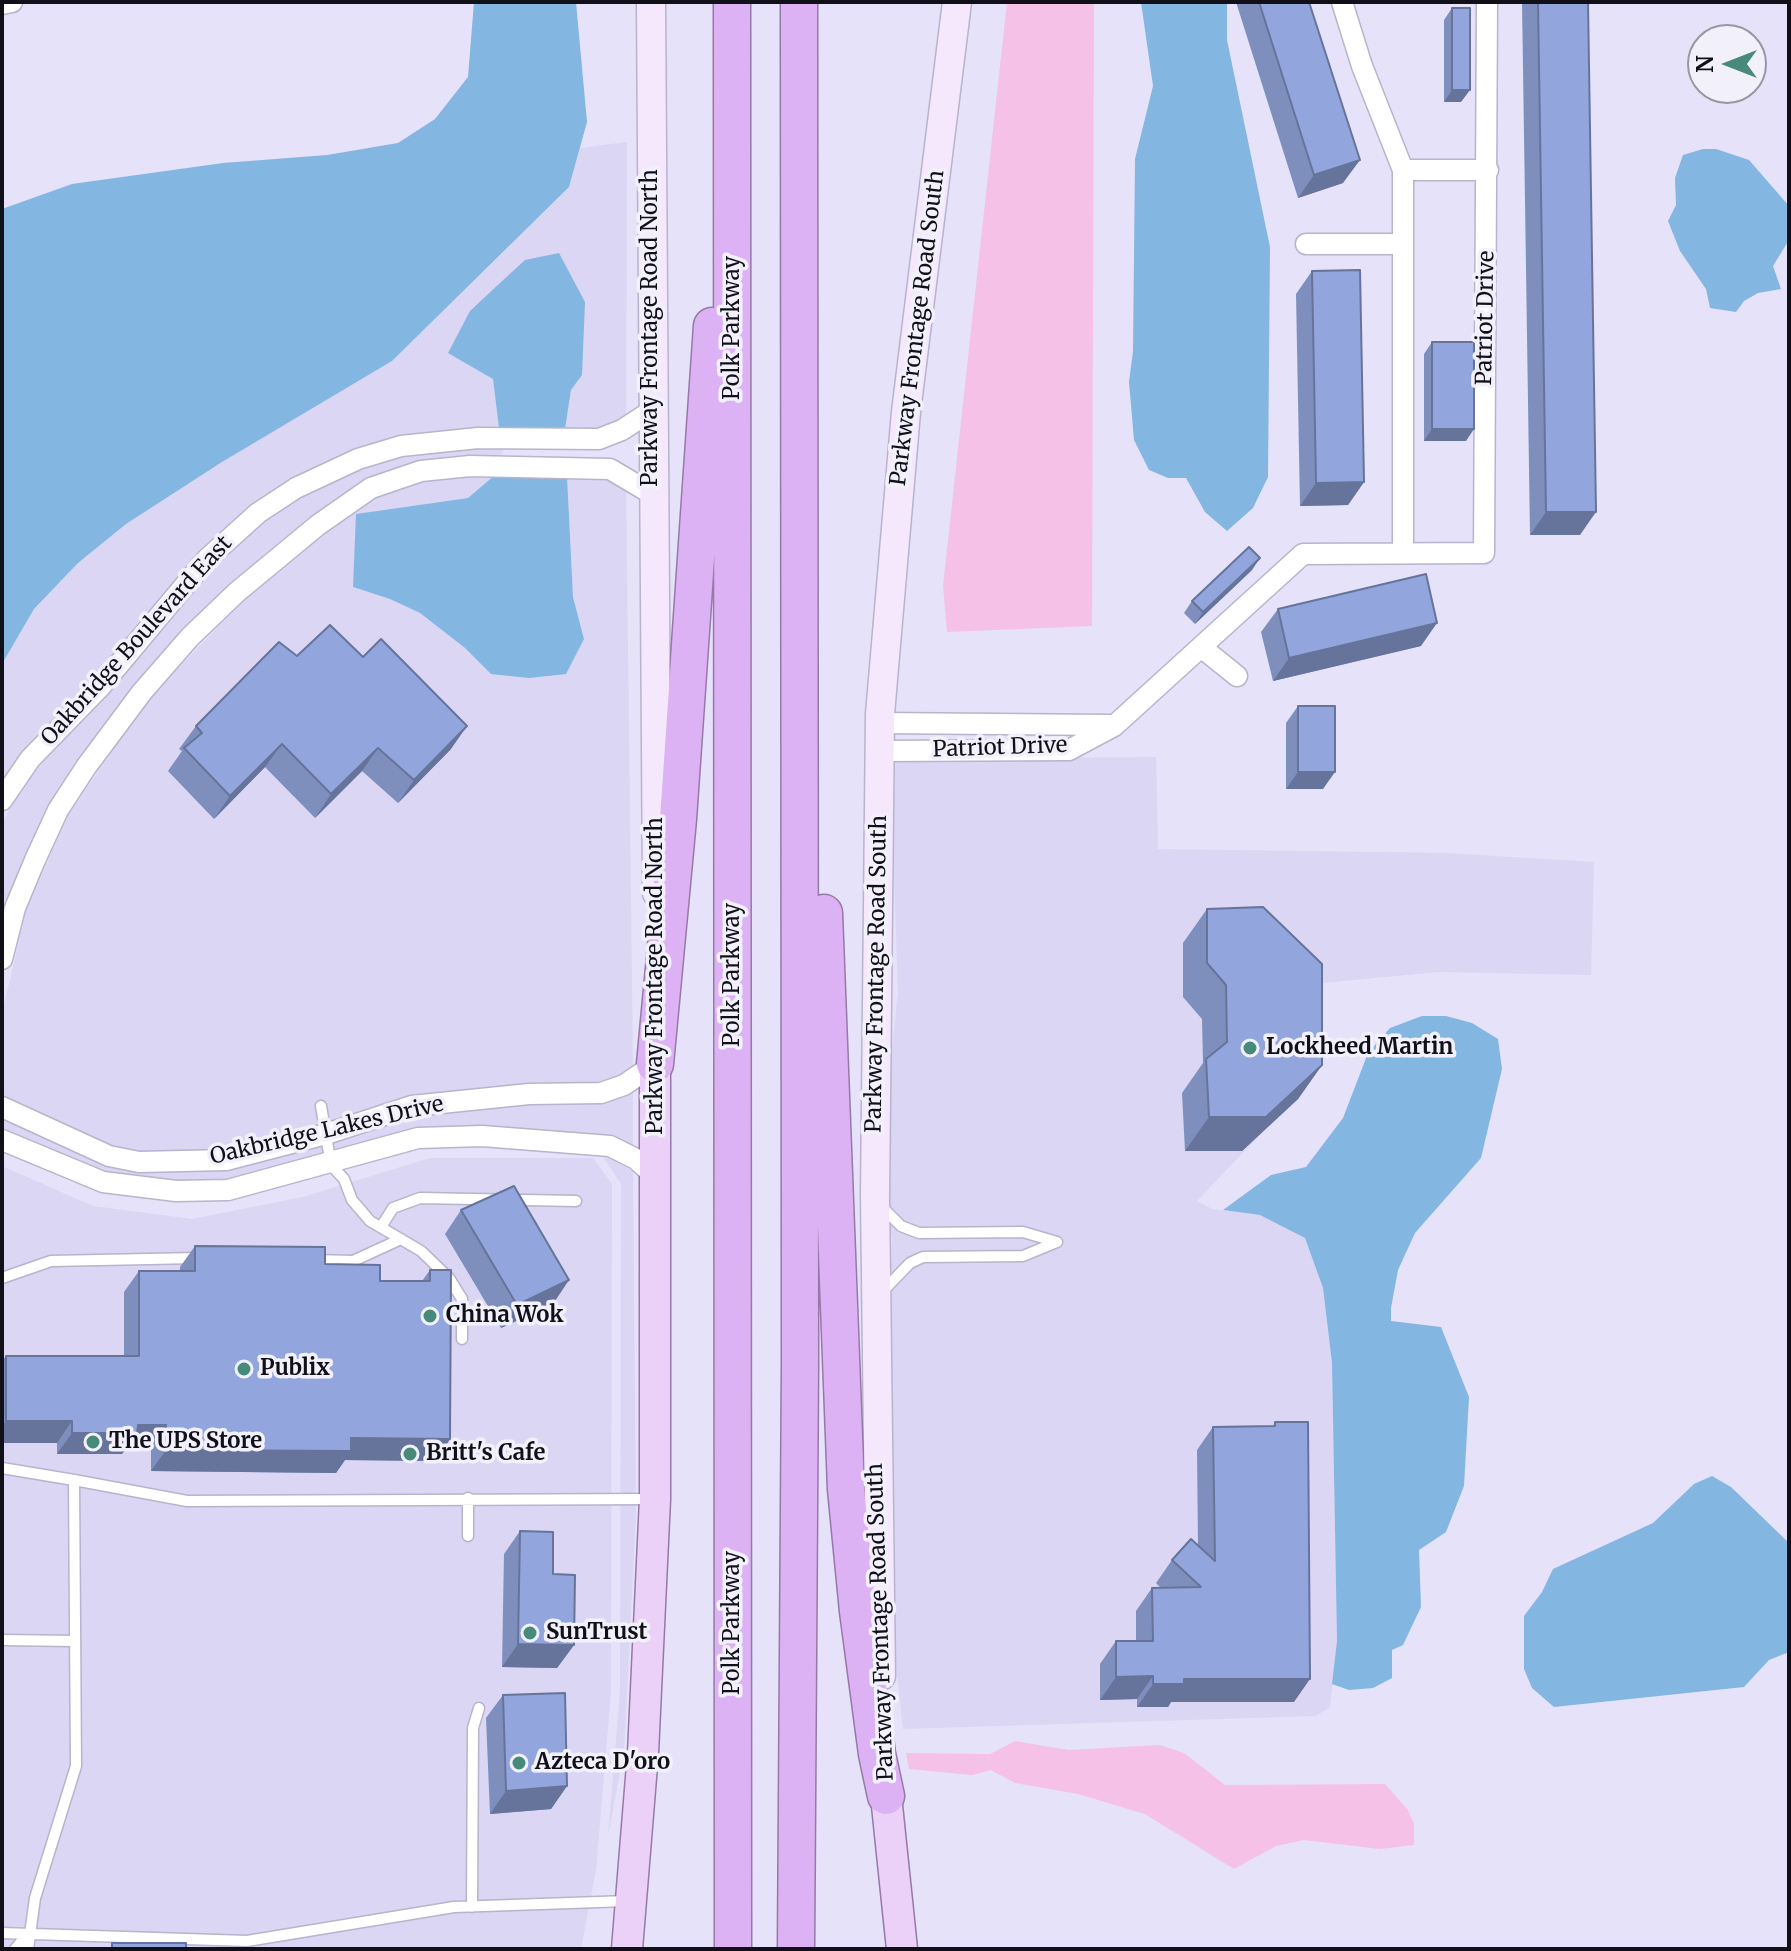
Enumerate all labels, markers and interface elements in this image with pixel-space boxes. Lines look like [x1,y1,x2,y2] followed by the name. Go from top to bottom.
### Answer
[1687,24,1767,104] north arrow
[1691,55,1719,73] text: N
[638,169,664,487] street label: Parkway Frontage Road North
[886,169,950,487] street label: Parkway Frontage Road South
[1472,250,1500,386] street label: Patriot Drive
[720,256,746,400] street label: Polk Parkway
[36,531,238,751] street label: Oakbridge Boulevard East
[932,732,1068,764] street label: Patriot Drive
[861,815,893,1133] street label: Parkway Frontage Road South
[643,817,669,1135] street label: Parkway Frontage Road North
[720,903,746,1047] street label: Polk Parkway
[1266,1035,1453,1061] place label: Lockheed Martin
[1241,1039,1259,1057] marker: Lockheed Martin
[208,1091,446,1171] street label: Oakbridge Lakes Drive
[446,1303,564,1329] place label: China Wok
[421,1307,439,1325] marker: China Wok
[260,1356,330,1382] place label: Publix
[235,1360,253,1378] marker: Publix
[109,1429,262,1455] place label: The UPS Store
[84,1433,102,1451] marker: The UPS Store
[426,1441,545,1467] place label: Britt's Cafe
[401,1445,419,1463] marker: Britt's Cafe
[862,1463,900,1781] street label: Parkway Frontage Road South
[720,1551,746,1695] street label: Polk Parkway
[546,1620,647,1646] place label: SunTrust
[521,1624,539,1642] marker: SunTrust
[535,1750,670,1776] place label: Azteca D'oro
[510,1754,528,1772] marker: Azteca D'oro

